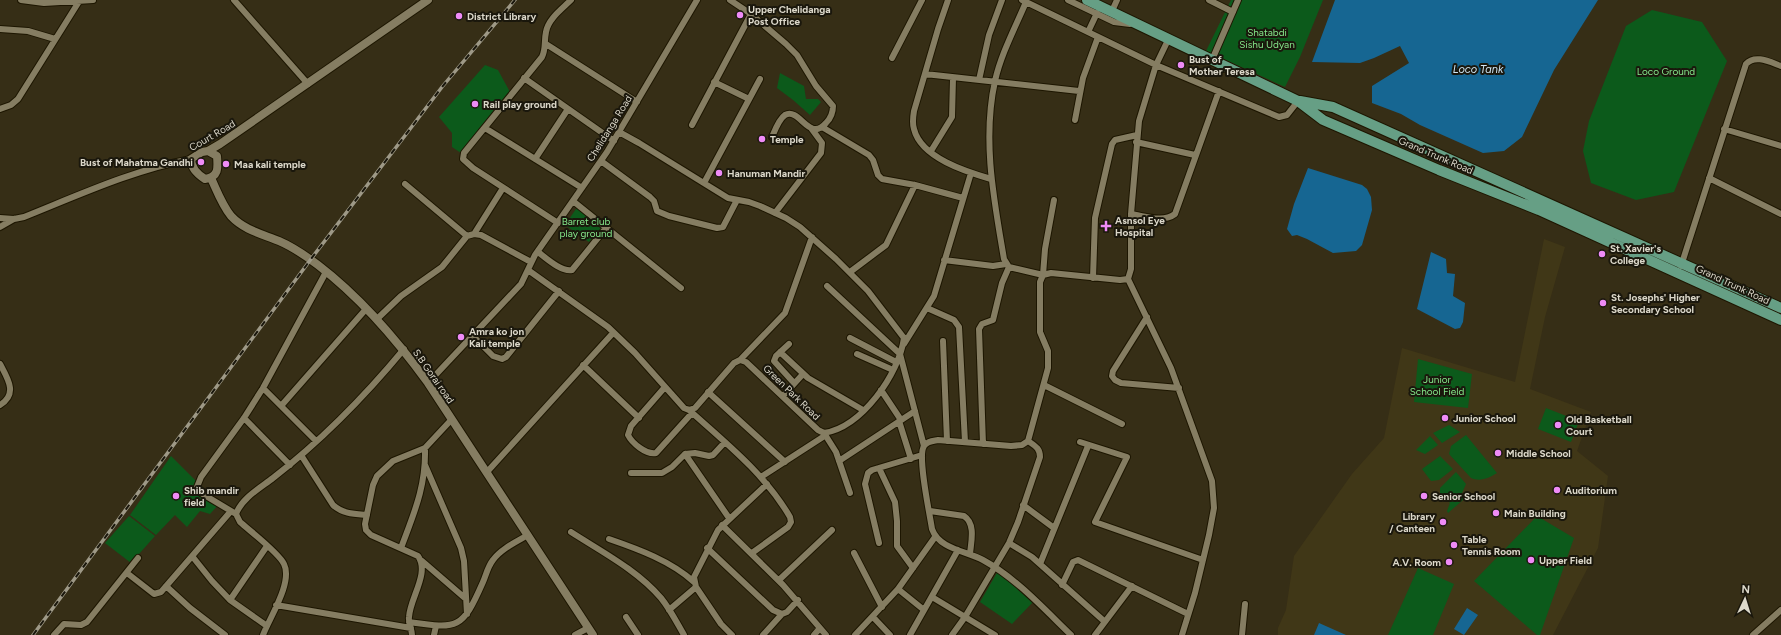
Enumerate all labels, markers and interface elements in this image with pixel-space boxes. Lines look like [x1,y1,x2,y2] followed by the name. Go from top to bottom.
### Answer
[748,3,831,28] place label: Upper Chelidanga Post Office
[467,10,536,23] place label: District Library
[735,10,745,20] marker: Upper Chelidanga Post Office
[454,11,464,21] marker: District Library
[1239,26,1295,51] park label: Shatabdi Sishu Udyan
[1189,53,1255,78] place label: Bust of Mother Teresa
[1176,60,1186,70] marker: Bust of Mother Teresa
[1453,63,1504,76] water label: Loco Tank
[1637,65,1695,78] park label: Loco Ground
[584,93,635,164] street label: Chelidanga Road
[483,98,557,111] place label: Rail play ground
[470,99,480,109] marker: Rail play ground
[187,117,238,154] street label: Court Road
[770,133,804,146] place label: Temple
[757,134,767,144] marker: Temple
[1396,134,1475,177] street label: Grand Trunk Road
[80,156,193,169] place label: Bust of Mahatma Gandhi
[196,157,206,167] marker: Bust of Mahatma Gandhi
[234,158,306,171] place label: Maa kali temple
[221,159,231,169] marker: Maa kali temple
[727,167,805,180] place label: Hanuman Mandir
[714,168,724,178] marker: Hanuman Mandir
[1115,214,1165,239] place label: Asnsol Eye Hospital
[560,215,613,240] park label: Barret club play ground
[1100,220,1112,232] marker: Asnsol Eye Hospital
[1610,242,1662,267] place label: St. Xavier's College
[1597,249,1607,259] marker: St. Xavier's College
[1694,262,1772,307] street label: Grand Trunk Road
[1611,291,1700,316] place label: St. Josephs' Higher Secondary School
[1598,298,1608,308] marker: St. Josephs' Higher Secondary School
[469,325,524,350] place label: Amra ko jon Kali temple
[456,332,466,342] marker: Amra ko jon Kali temple
[410,346,457,406] street label: S.B Gorai road
[760,362,823,423] street label: Green Park Road
[1410,373,1464,398] park label: Junior School Field
[1453,412,1516,425] place label: Junior School
[1440,413,1450,423] marker: Junior School
[1566,413,1632,438] place label: Old Basketball Court
[1553,420,1563,430] marker: Old Basketball Court
[1506,447,1571,460] place label: Middle School
[1493,448,1503,458] marker: Middle School
[184,484,239,509] place label: Shib mandir field
[1565,484,1617,497] place label: Auditorium
[1552,485,1562,495] marker: Auditorium
[1432,490,1495,503] place label: Senior School
[171,491,181,501] marker: Shib mandir field
[1419,491,1429,501] marker: Senior School
[1504,507,1566,520] place label: Main Building
[1491,508,1501,518] marker: Main Building
[1389,510,1435,535] place label: Library / Canteen
[1438,517,1448,527] marker: Library / Canteen
[1462,533,1521,558] place label: Table Tennis Room
[1449,540,1459,550] marker: Table Tennis Room
[1539,554,1592,567] place label: Upper Field
[1526,555,1536,565] marker: Upper Field
[1393,556,1441,569] place label: A.V. Room
[1444,557,1454,567] marker: A.V. Room
[1725,579,1765,619] north arrow
[1741,583,1750,596] text: N

